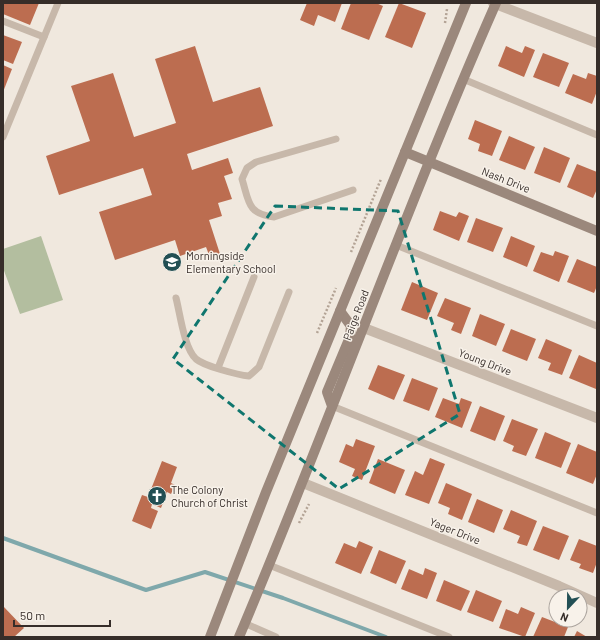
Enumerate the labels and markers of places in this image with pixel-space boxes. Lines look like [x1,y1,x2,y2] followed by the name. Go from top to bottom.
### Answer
[186,249,276,275] place label: Morningside Elementary School
[161,251,183,273] school or university icon: Morningside Elementary School
[171,483,248,509] place label: The Colony Church of Christ
[146,485,168,507] church icon: The Colony Church of Christ

